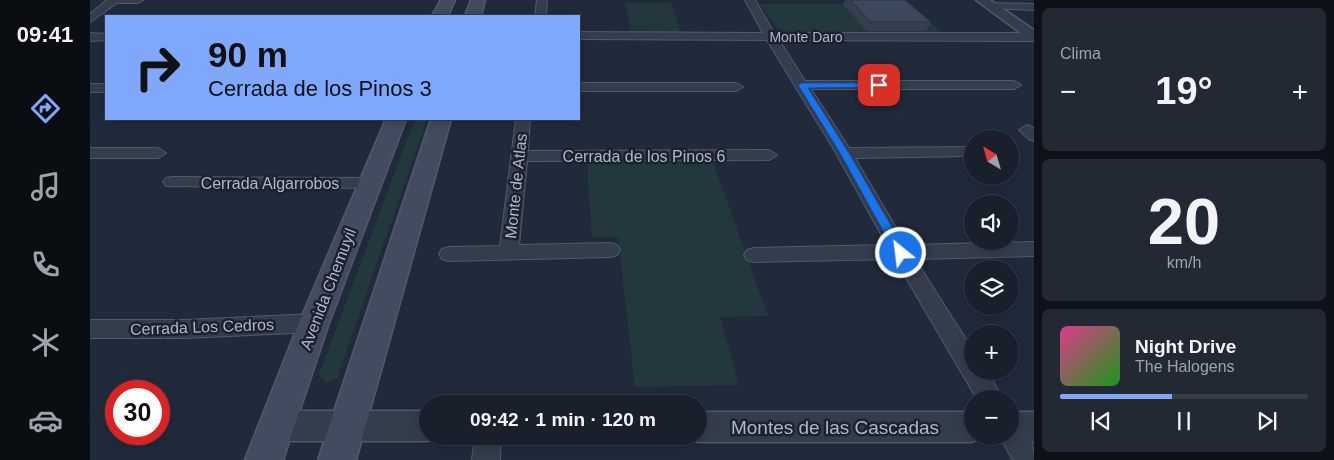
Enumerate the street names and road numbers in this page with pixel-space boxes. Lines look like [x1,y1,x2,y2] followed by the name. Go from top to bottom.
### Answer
[769,29,843,45] street label: Monte Daro
[502,132,530,240] street label: Monte de Atlas
[563,148,725,165] street label: Cerrada de los Pinos 6
[201,175,339,192] street label: Cerrada Algarrobos
[297,226,359,352] street label: Avenida Chemuyil
[130,316,274,338] street label: Cerrada Los Cedros
[731,417,939,438] street label: Montes de las Cascadas

